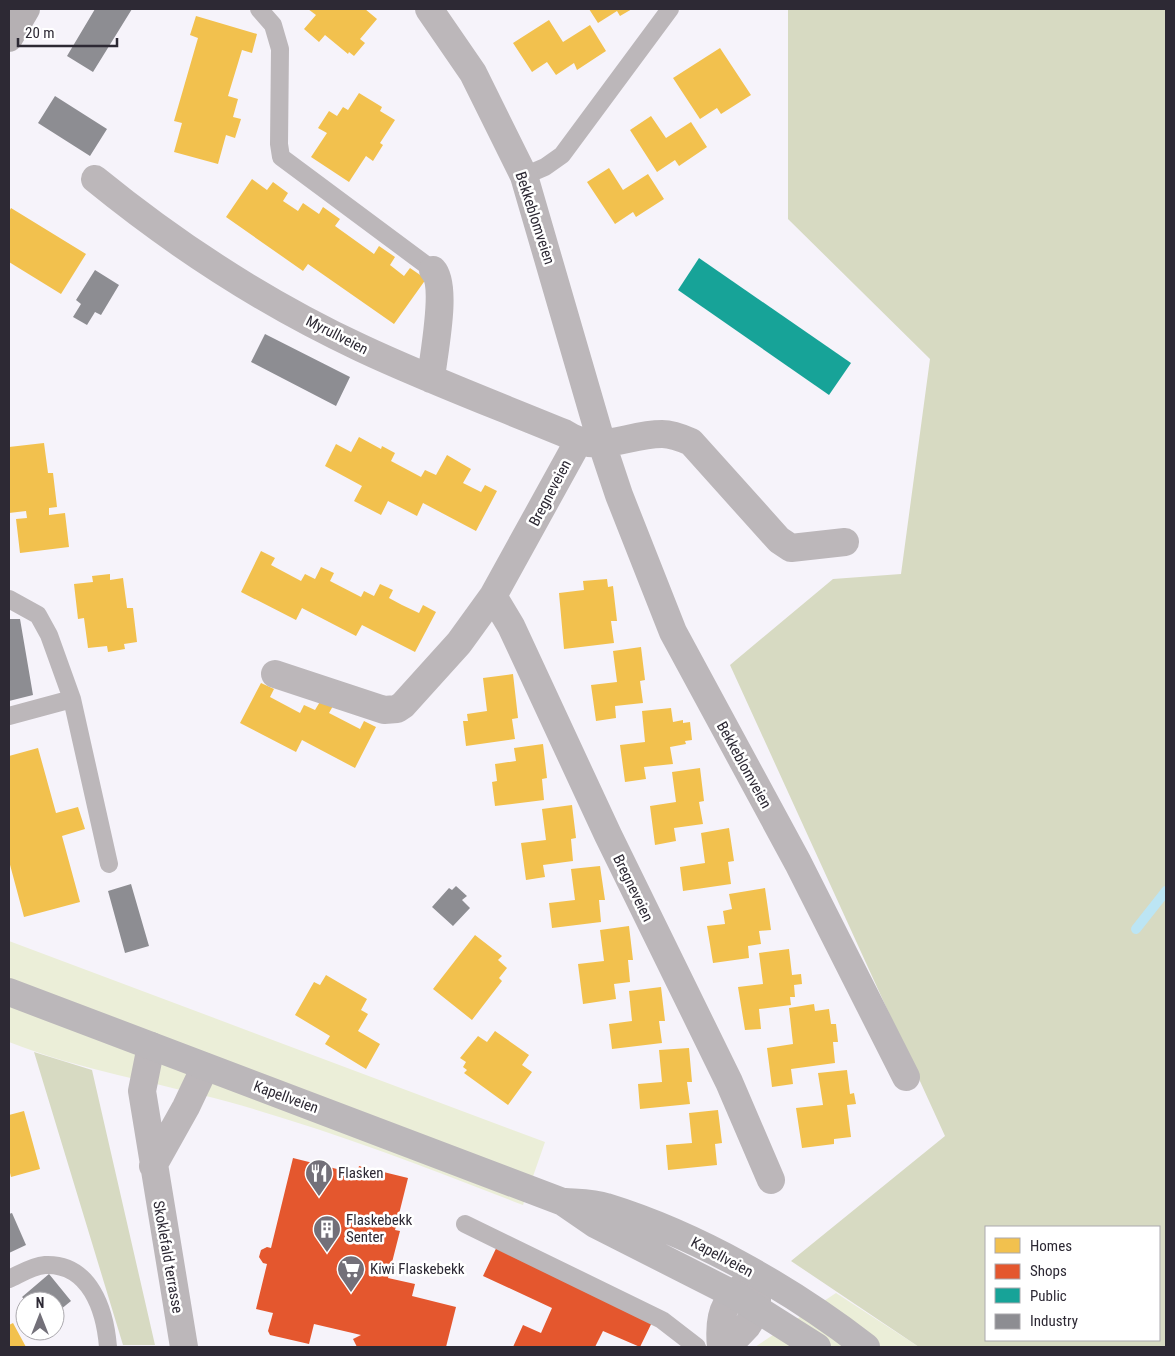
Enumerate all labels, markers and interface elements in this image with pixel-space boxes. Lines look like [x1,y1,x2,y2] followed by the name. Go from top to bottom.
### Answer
[18,15,116,47] scale bar
[25,24,55,42] text: 20 m
[512,169,558,267] street label: Bekkeblomveien
[303,312,371,358] street label: Myrullveien
[525,457,575,529] street label: Bregneveien
[713,718,775,812] street label: Bekkeblomveien
[609,852,657,924] street label: Bregneveien
[251,1077,321,1117] street label: Kapellveien
[304,1158,334,1197] restaurant icon: Flasken
[338,1164,384,1182] place label: Flasken
[149,1199,187,1315] street label: Skoklefald terrasse
[346,1211,413,1246] place label: Flaskebekk Senter
[312,1214,342,1253] building icon: Flaskebekk Senter
[985,1226,1160,1341] legend
[688,1233,756,1281] street label: Kapellveien
[1030,1237,1072,1255] text: Homes
[336,1254,366,1293] supermarket icon: Kiwi Flaskebekk
[370,1260,465,1278] place label: Kiwi Flaskebekk
[1030,1262,1067,1280] text: Shops
[1030,1287,1067,1305] text: Public
[15,1291,65,1341] north arrow
[36,1295,44,1311] text: N
[1030,1312,1078,1330] text: Industry

